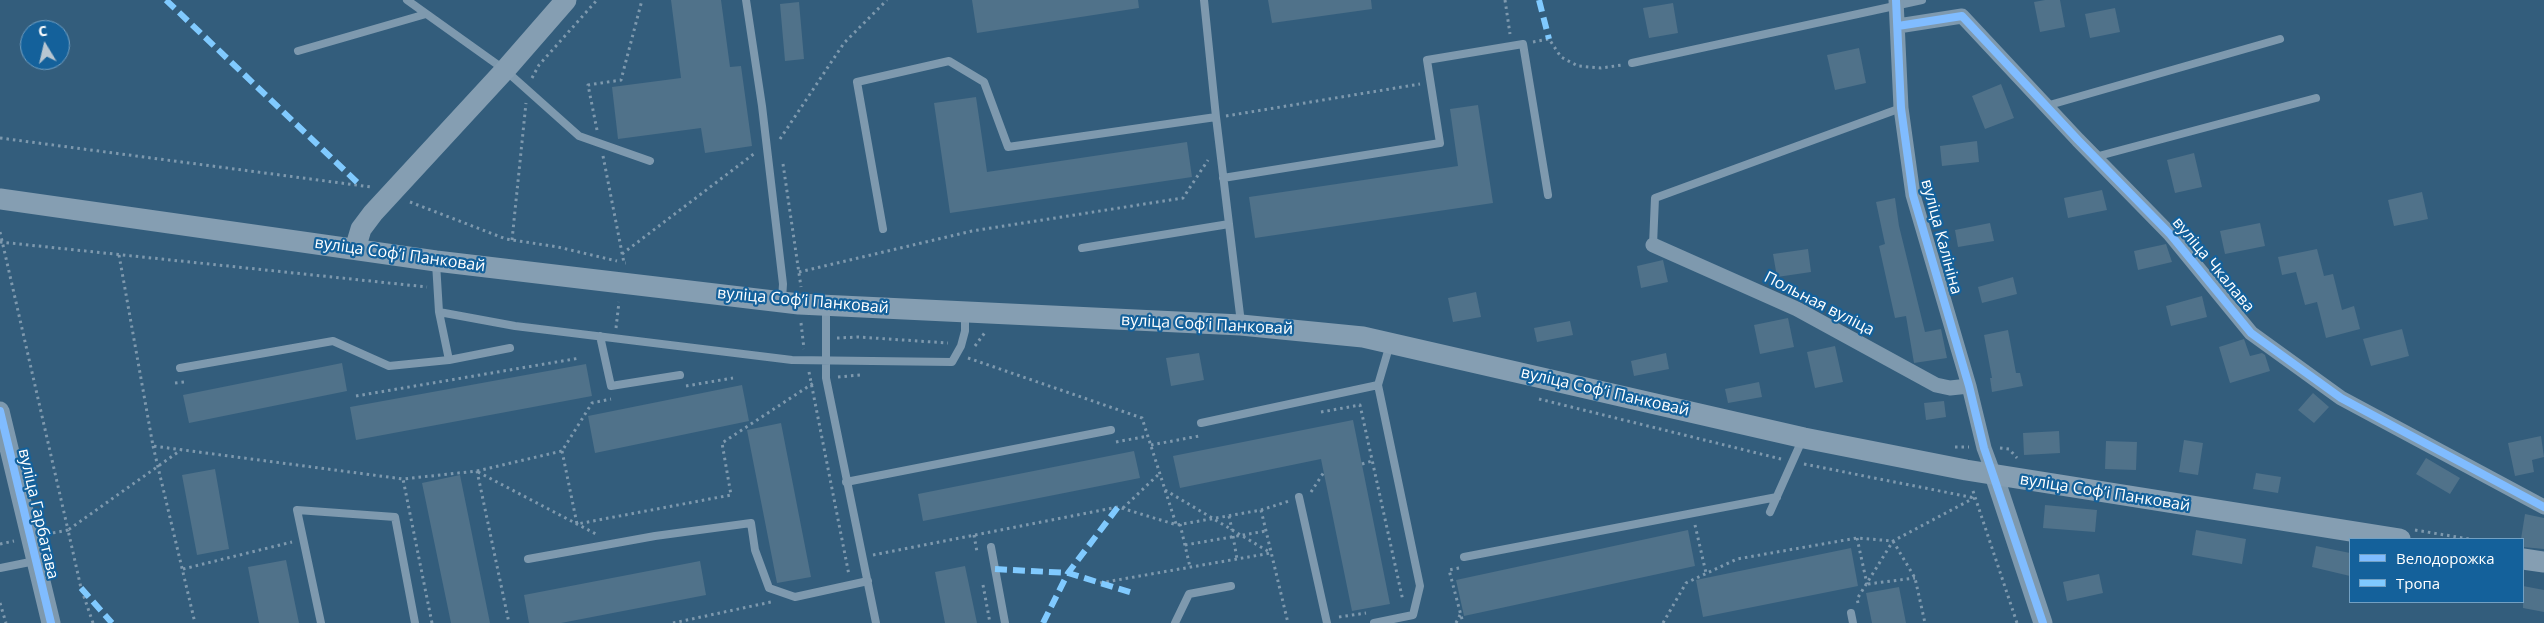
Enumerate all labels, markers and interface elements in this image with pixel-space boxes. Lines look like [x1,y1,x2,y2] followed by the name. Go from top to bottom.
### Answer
[20,20,70,70] north arrow
[37,21,49,41] text: С
[1916,177,1966,297] street label: вуліца Калініна
[2168,214,2258,316] street label: вуліца Чкалава
[313,234,487,276] street label: вуліца Софʼі Панковай
[1761,268,1877,340] street label: Польная вуліца
[716,284,890,318] street label: вуліца Софʼі Панковай
[1120,311,1294,339] street label: вуліца Софʼі Панковай
[1519,363,1691,421] street label: вуліца Софʼі Панковай
[14,447,62,581] street label: вуліца Гарбатава
[2018,470,2192,516] street label: вуліца Софʼі Панковай
[2349,538,2524,603] legend
[2396,548,2495,568] text: Велодорожка
[2396,573,2440,593] text: Тропа

